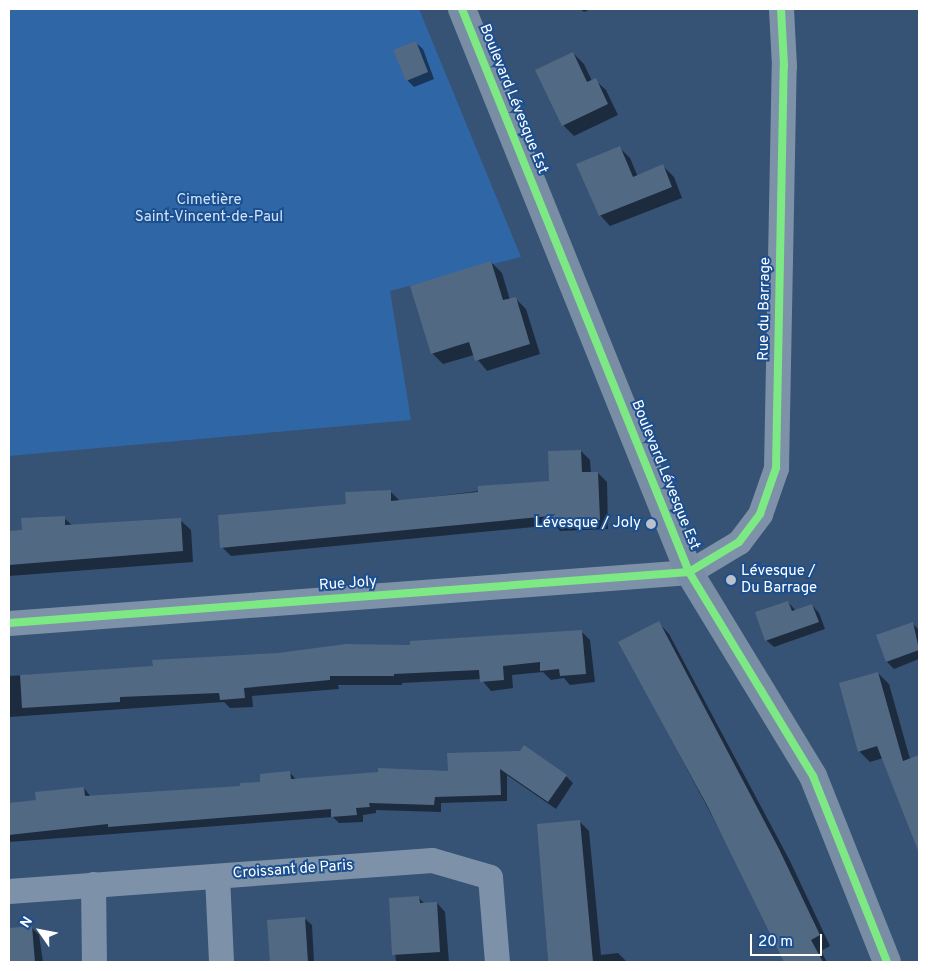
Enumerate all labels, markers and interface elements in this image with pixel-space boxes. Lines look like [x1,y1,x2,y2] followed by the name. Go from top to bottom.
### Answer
[475,21,551,177] street label: Boulevard Lévesque Est
[135,191,283,226] park label: Cimetière Saint-Vincent-de-Paul
[755,257,775,361] street label: Rue du Barrage
[627,397,703,553] street label: Boulevard Lévesque Est
[534,515,641,533] place label: Lévesque / Joly
[645,518,657,530] marker: Lévesque / Joly
[741,562,817,597] place label: Lévesque / Du Barrage
[318,573,378,595] street label: Rue Joly
[725,574,737,586] marker: Lévesque / Du Barrage
[232,857,354,883] street label: Croissant de Paris
[15,906,65,956] north arrow
[17,914,37,931] text: N
[753,924,826,956] scale bar
[758,933,793,952] text: 20 m

